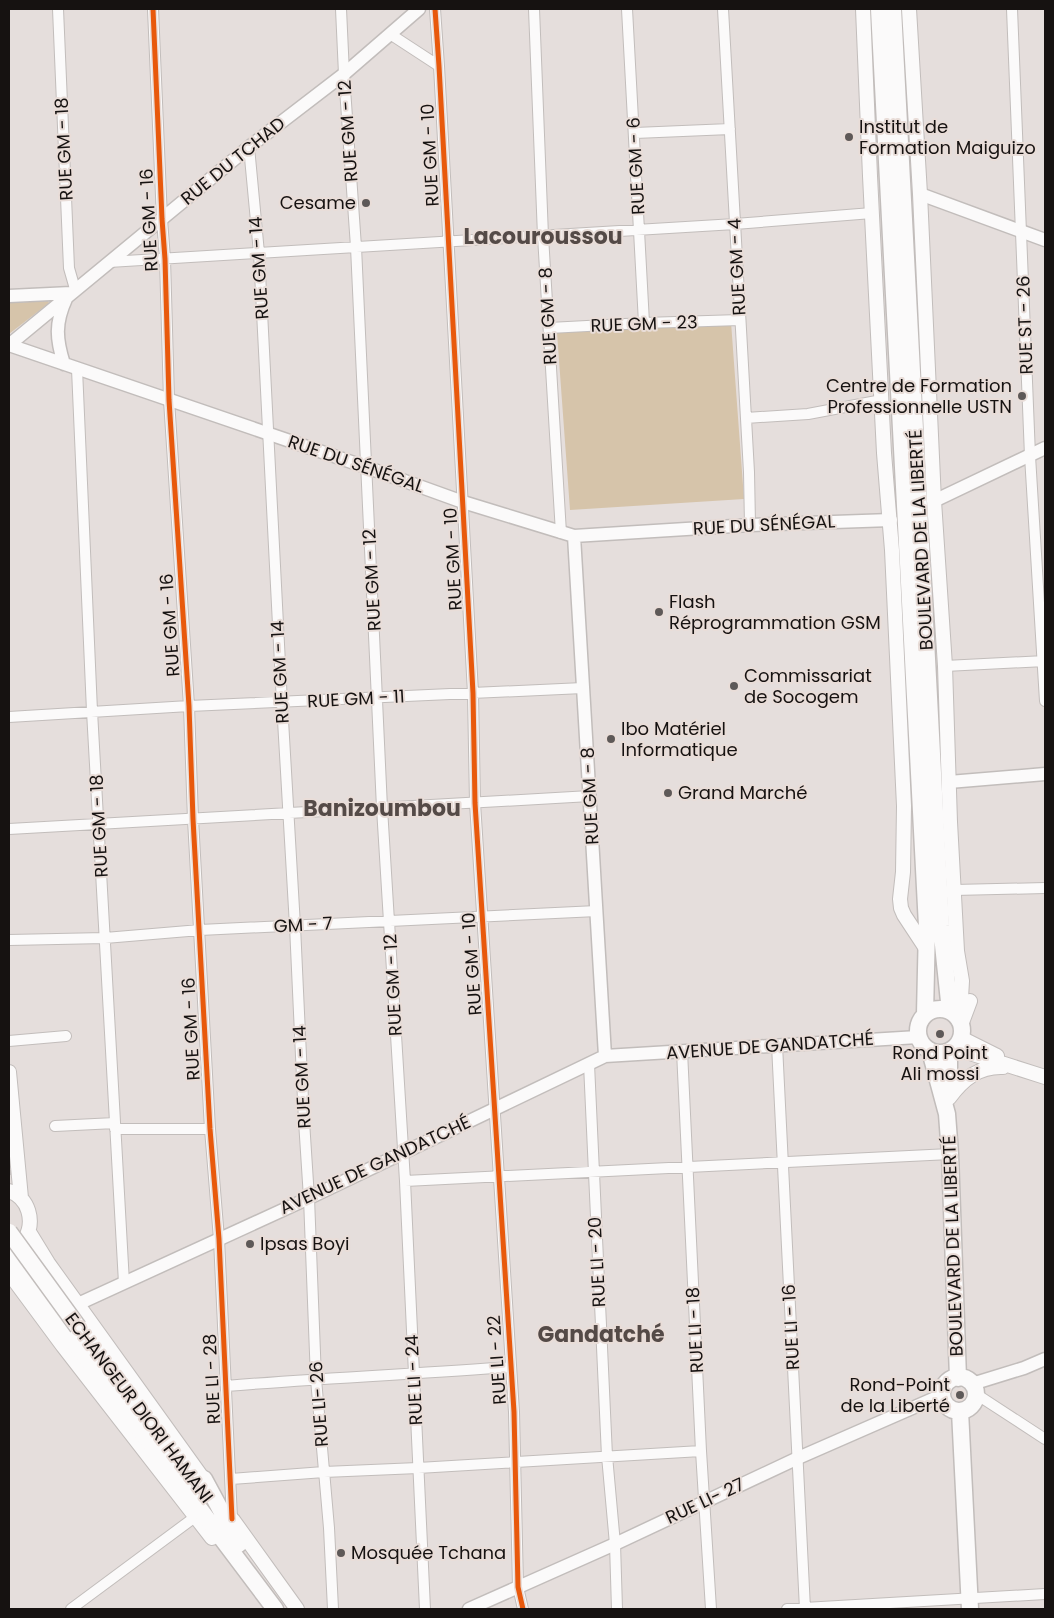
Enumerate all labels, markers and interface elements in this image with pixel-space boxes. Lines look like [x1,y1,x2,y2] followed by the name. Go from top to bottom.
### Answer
[331,79,364,183] street label: RUE GM - 12
[48,97,79,201] street label: RUE GM - 18
[414,103,445,207] street label: RUE GM - 10
[175,111,290,211] street label: RUE DU TCHAD
[859,114,1036,160] place label: Institut de Formation Maiguizo
[620,117,651,215] street label: RUE GM - 6
[843,131,855,143] marker: Institut de Formation Maiguizo
[133,168,164,272] street label: RUE GM - 16
[280,190,356,215] place label: Cesame
[360,197,372,209] marker: Cesame
[242,216,275,320] street label: RUE GM - 14
[721,218,752,316] street label: RUE GM - 4
[463,221,623,252] district label: Lacouroussou
[532,267,563,365] street label: RUE GM - 8
[1010,275,1039,375] street label: RUE ST - 26
[590,309,698,338] street label: RUE GM - 23
[826,373,1012,419] place label: Centre de Formation Professionnelle USTN
[1016,390,1028,402] marker: Centre de Formation Professionnelle USTN
[285,429,428,499] street label: RUE DU SÉNÉGAL
[902,429,939,651] street label: BOULEVARD DE LA LIBERTÉ
[437,507,468,611] street label: RUE GM - 10
[692,508,836,541] street label: RUE DU SÉNÉGAL
[356,528,387,632] street label: RUE GM - 12
[153,573,186,677] street label: RUE GM - 16
[669,589,881,635] place label: Flash Réprogrammation GSM
[653,606,665,618] marker: Flash Réprogrammation GSM
[264,620,295,724] street label: RUE GM - 14
[744,663,872,709] place label: Commissariat de Socogem
[728,680,740,692] marker: Commissariat de Socogem
[307,683,405,714] street label: RUE GM - 11
[621,716,738,762] place label: Ibo Matériel Informatique
[605,733,617,745] marker: Ibo Matériel Informatique
[574,747,605,845] street label: RUE GM - 8
[83,774,114,878] street label: RUE GM - 18
[678,780,807,805] place label: Grand Marché
[662,787,674,799] marker: Grand Marché
[303,793,461,824] district label: Banizoumbou
[273,910,333,939] street label: GM - 7
[455,912,488,1016] street label: RUE GM - 10
[377,933,408,1037] street label: RUE GM - 12
[175,977,206,1081] street label: RUE GM - 16
[286,1025,317,1129] street label: RUE GM - 14
[665,1026,875,1065] street label: AVENUE DE GANDATCHÉ
[934,1028,946,1040] marker: Rond Point Ali mossi
[892,1040,988,1086] place label: Rond Point Ali mossi
[275,1109,474,1220] street label: AVENUE DE GANDATCHÉ
[936,1135,969,1357] street label: BOULEVARD DE LA LIBERTÉ
[582,1216,611,1308] street label: RUE LI - 20
[260,1231,349,1256] place label: Ipsas Boyi
[244,1238,256,1250] marker: Ipsas Boyi
[776,1283,805,1371] street label: RUE LI - 16
[680,1286,709,1374] street label: RUE LI - 18
[60,1307,219,1508] street label: ECHANGEUR DIORI HAMANI
[481,1314,512,1406] street label: RUE LI - 22
[537,1319,665,1350] district label: Gandatché
[197,1333,226,1425] street label: RUE LI - 28
[399,1334,428,1426] street label: RUE LI - 24
[303,1360,334,1448] street label: RUE LI- 26
[841,1372,950,1418] place label: Rond-Point de la Liberté
[954,1389,966,1401] marker: Rond-Point de la Liberté
[661,1471,748,1530] street label: RUE LI- 27
[351,1540,506,1565] place label: Mosquée Tchana
[335,1547,347,1559] marker: Mosquée Tchana

